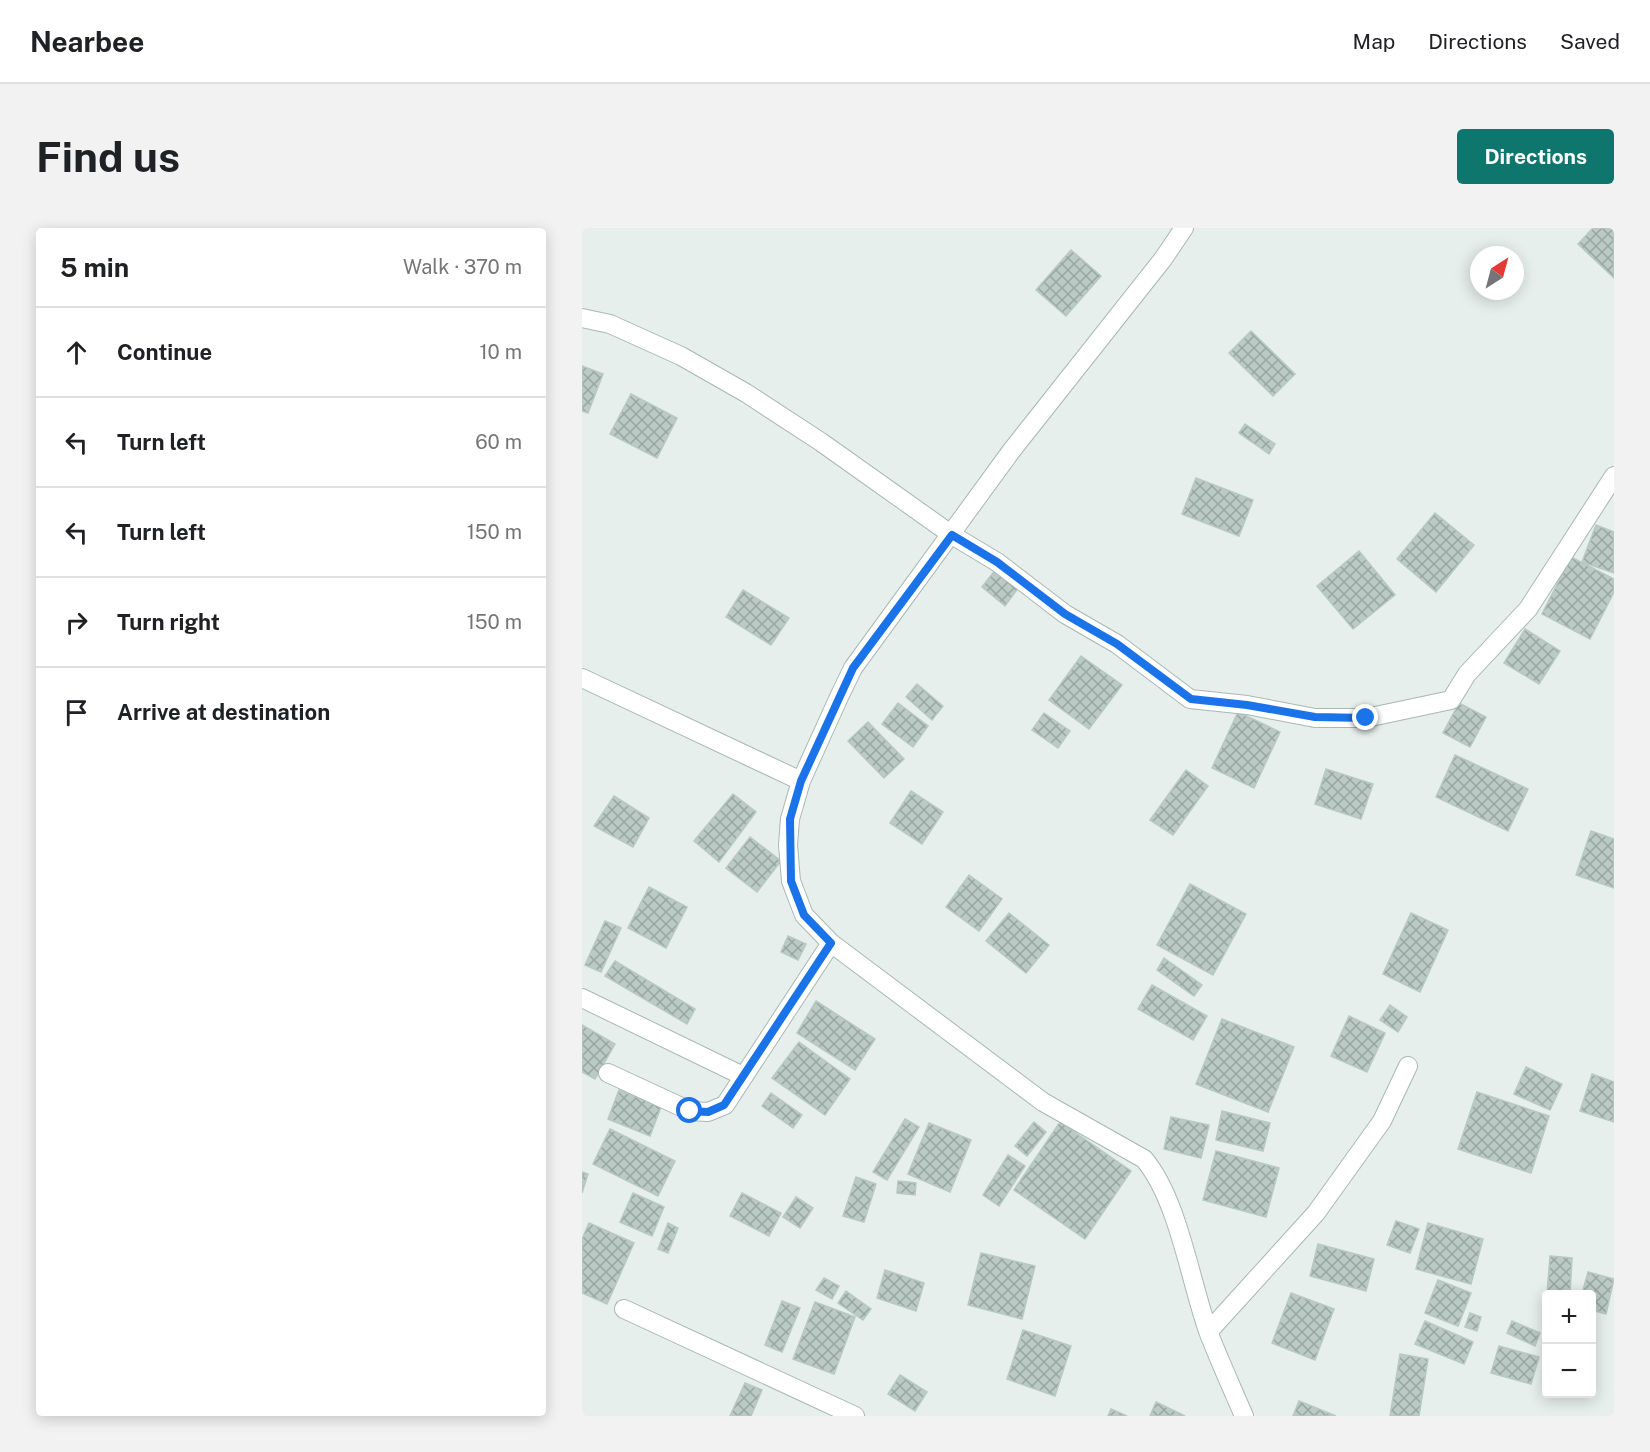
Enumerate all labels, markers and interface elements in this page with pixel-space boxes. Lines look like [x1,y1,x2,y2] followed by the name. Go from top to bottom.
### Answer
[30,25,144,58] text: Nearbee
[1353,29,1395,54] text: Map
[1428,29,1527,54] text: Directions
[1560,29,1620,54] text: Saved
[1457,129,1614,184] button: Directions
[36,132,180,181] text: Find us
[1470,246,1524,300] north arrow
[60,252,129,283] text: 5 min
[403,255,522,279] text: Walk · 370 m
[60,336,93,369] icon: ahead
[117,339,212,365] text: Continue
[479,340,522,364] text: 10 m
[60,426,93,459] icon: left
[117,429,206,455] text: Turn left
[475,430,522,454] text: 60 m
[60,516,93,549] icon: left
[117,519,206,545] text: Turn left
[467,520,522,544] text: 150 m
[60,606,93,639] icon: right
[117,609,220,635] text: Turn right
[467,610,522,634] text: 150 m
[60,696,93,729] icon: arrive
[117,699,330,725] text: Arrive at destination
[1352,704,1378,730] route end
[676,1097,702,1123] route start
[1542,1290,1596,1398] map controls
[1542,1290,1596,1344] button: +
[1542,1344,1596,1398] button: −

